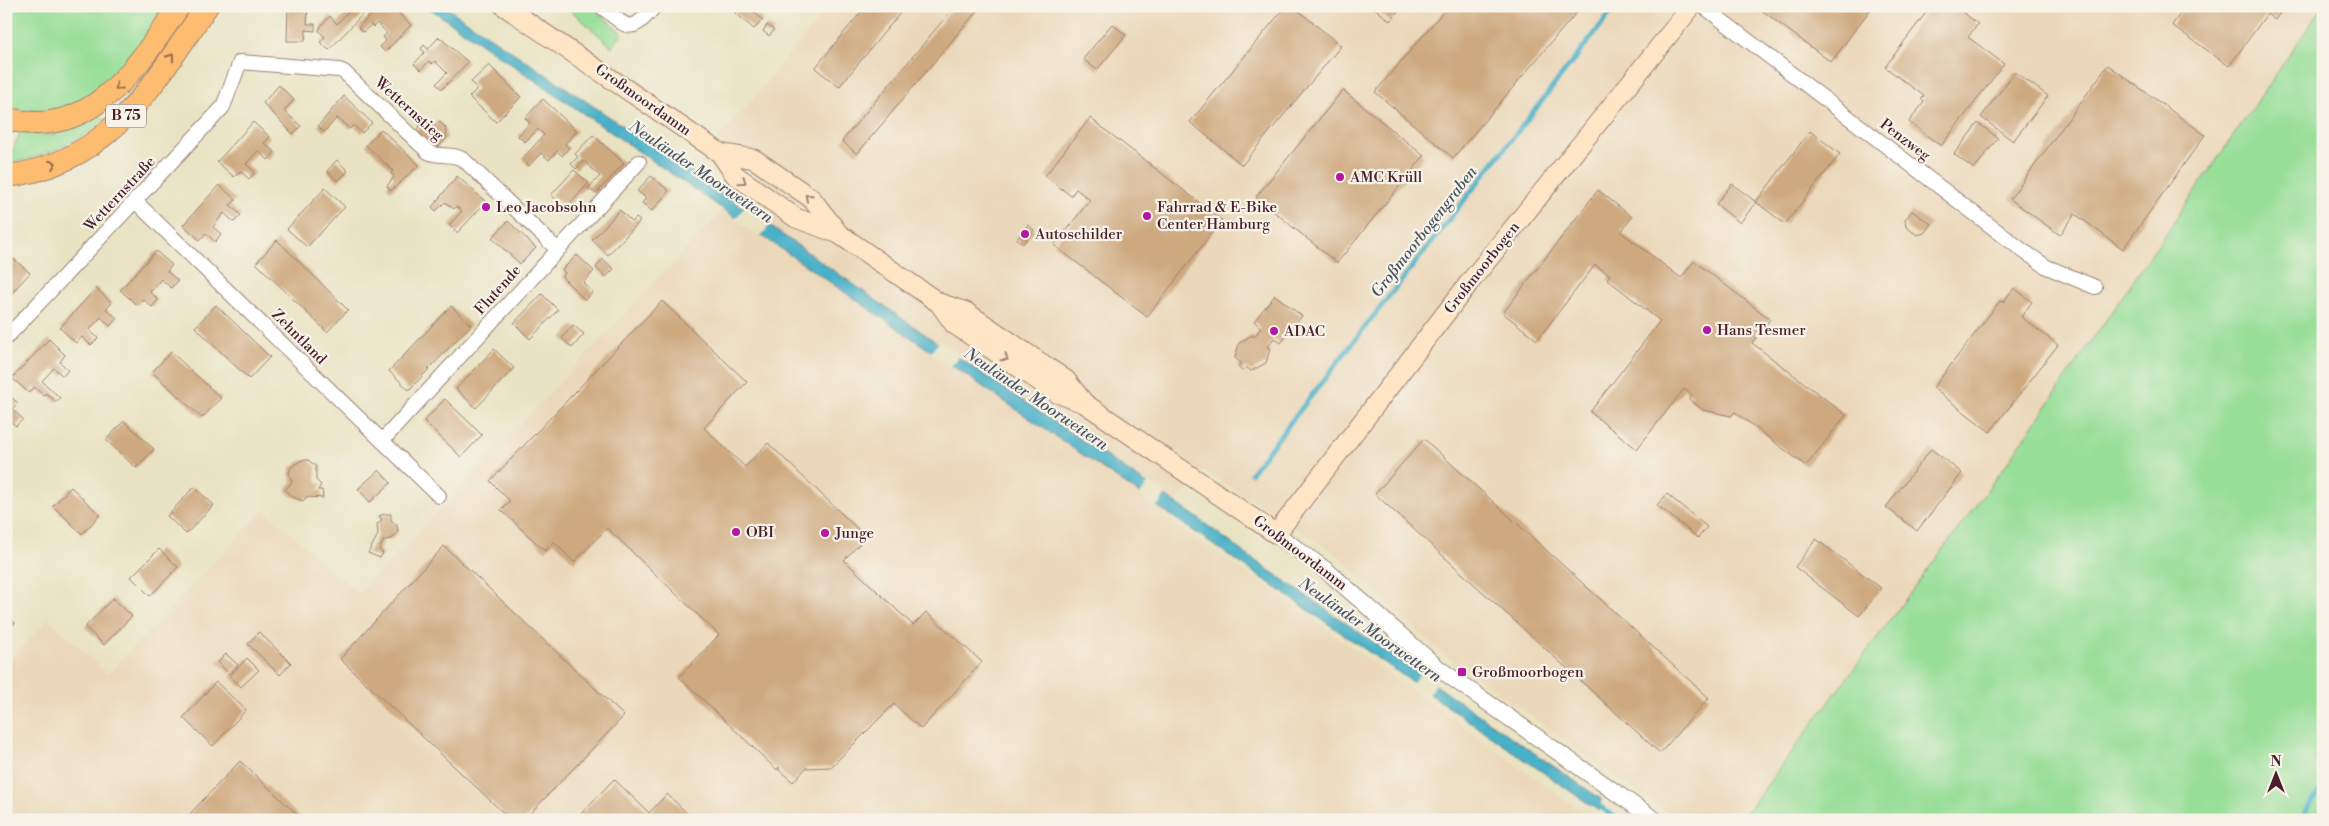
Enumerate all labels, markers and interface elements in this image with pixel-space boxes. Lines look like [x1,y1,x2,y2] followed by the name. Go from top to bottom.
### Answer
[165,53,174,63] one-way arrow
[591,60,695,140] street label: Großmoordamm
[370,72,448,145] street label: Wetternstieg
[114,81,123,90] one-way arrow
[106,104,146,128] road number: B 75
[1876,115,1934,165] street label: Penzweg
[624,116,778,228] water label: Neuländer Moorwettern
[80,152,160,236] street label: Wetternstraße
[49,160,57,170] one-way arrow
[1367,163,1481,301] water label: Großmoorbogengraben
[1349,168,1423,187] place label: AMC Krüll
[1334,171,1346,183] marker: AMC Krüll
[737,175,747,184] one-way arrow
[805,194,814,202] one-way arrow
[496,198,596,217] place label: Leo Jacobsohn
[1157,198,1277,234] place label: Fahrrad & E-Bike Center Hamburg
[480,201,492,213] marker: Leo Jacobsohn
[1141,210,1153,222] marker: Fahrrad & E-Bike Center Hamburg
[1441,218,1523,318] street label: Großmoorbogen
[1034,225,1123,244] place label: Autoschilder
[1019,228,1031,240] marker: Autoschilder
[471,261,525,319] street label: Flutende
[267,305,331,369] street label: Zehntland
[1717,321,1806,340] place label: Hans Tesmer
[1283,322,1325,341] place label: ADAC
[1701,324,1713,336] marker: Hans Tesmer
[1268,325,1280,337] marker: ADAC
[959,343,1113,455] water label: Neuländer Moorwettern
[1000,352,1009,362] one-way arrow
[1249,511,1351,595] street label: Großmoordamm
[746,523,774,542] place label: OBI
[834,524,874,543] place label: Junge
[730,526,742,538] marker: OBI
[819,527,831,539] marker: Junge
[1294,573,1446,687] water label: Neuländer Moorwettern
[1472,663,1584,682] place label: Großmoorbogen
[1456,666,1468,678] marker: Großmoorbogen
[2252,748,2302,798] north arrow
[2270,753,2282,771] text: N

